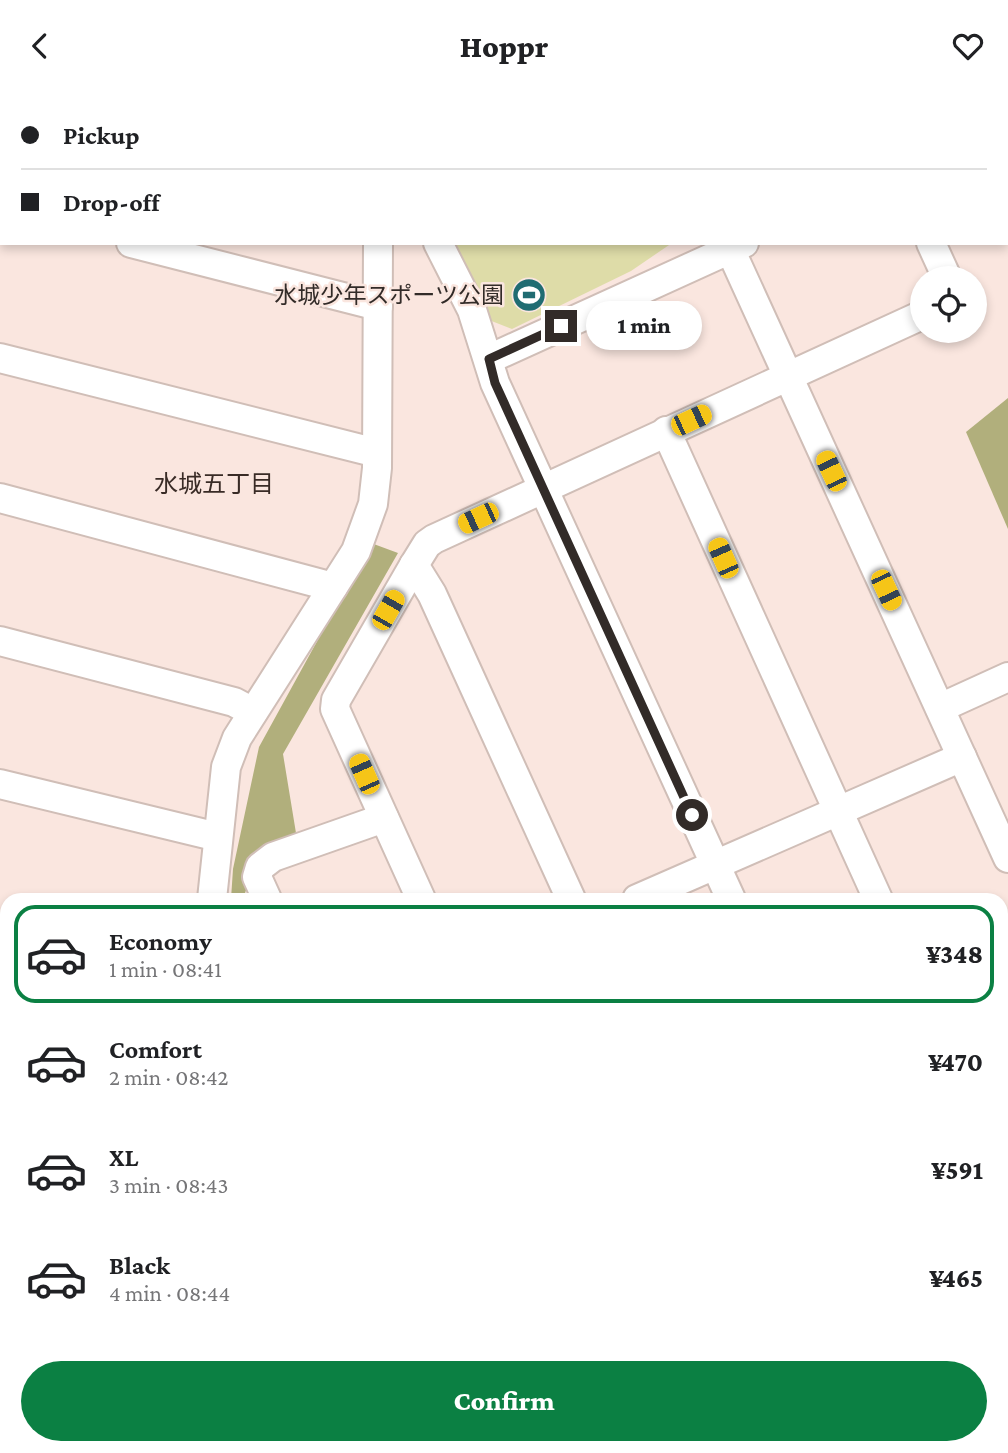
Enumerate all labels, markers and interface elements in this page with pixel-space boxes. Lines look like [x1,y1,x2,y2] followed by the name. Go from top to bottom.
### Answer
[21,27,59,65] icon: back
[949,27,987,65] icon: heart
[460,28,548,64] text: Hoppr
[63,121,140,150] text: Pickup
[63,188,160,217] text: Drop-off
[910,266,987,343] map controls
[910,266,987,343] button: locate
[510,276,548,314] sports icon: 水城少年スポーツ公園
[274,282,504,308] place label: 水城少年スポーツ公園
[586,301,701,351] callout: 1 min
[545,310,577,342] route end
[617,312,671,338] text: 1 min
[668,402,715,438] car
[813,448,850,494] car
[154,470,274,497] district label: 水城五丁目
[455,500,502,536] car
[705,535,742,581] car
[868,567,905,613] car
[369,587,408,633] car
[346,751,383,797] car
[676,799,708,831] route start
[25,923,88,986] icon: car
[109,927,212,956] text: Economy
[926,940,983,969] text: ¥348
[109,956,222,982] text: 1 min · 08:41
[25,1031,88,1094] icon: car
[109,1035,202,1064] text: Comfort
[928,1048,983,1077] text: ¥470
[109,1064,228,1090] text: 2 min · 08:42
[25,1139,88,1202] icon: car
[109,1143,138,1172] text: XL
[931,1156,983,1185] text: ¥591
[109,1172,228,1198] text: 3 min · 08:43
[25,1247,88,1310] icon: car
[109,1251,170,1280] text: Black
[929,1264,983,1293] text: ¥465
[109,1280,230,1306] text: 4 min · 08:44
[21,1361,987,1441] button: Confirm

